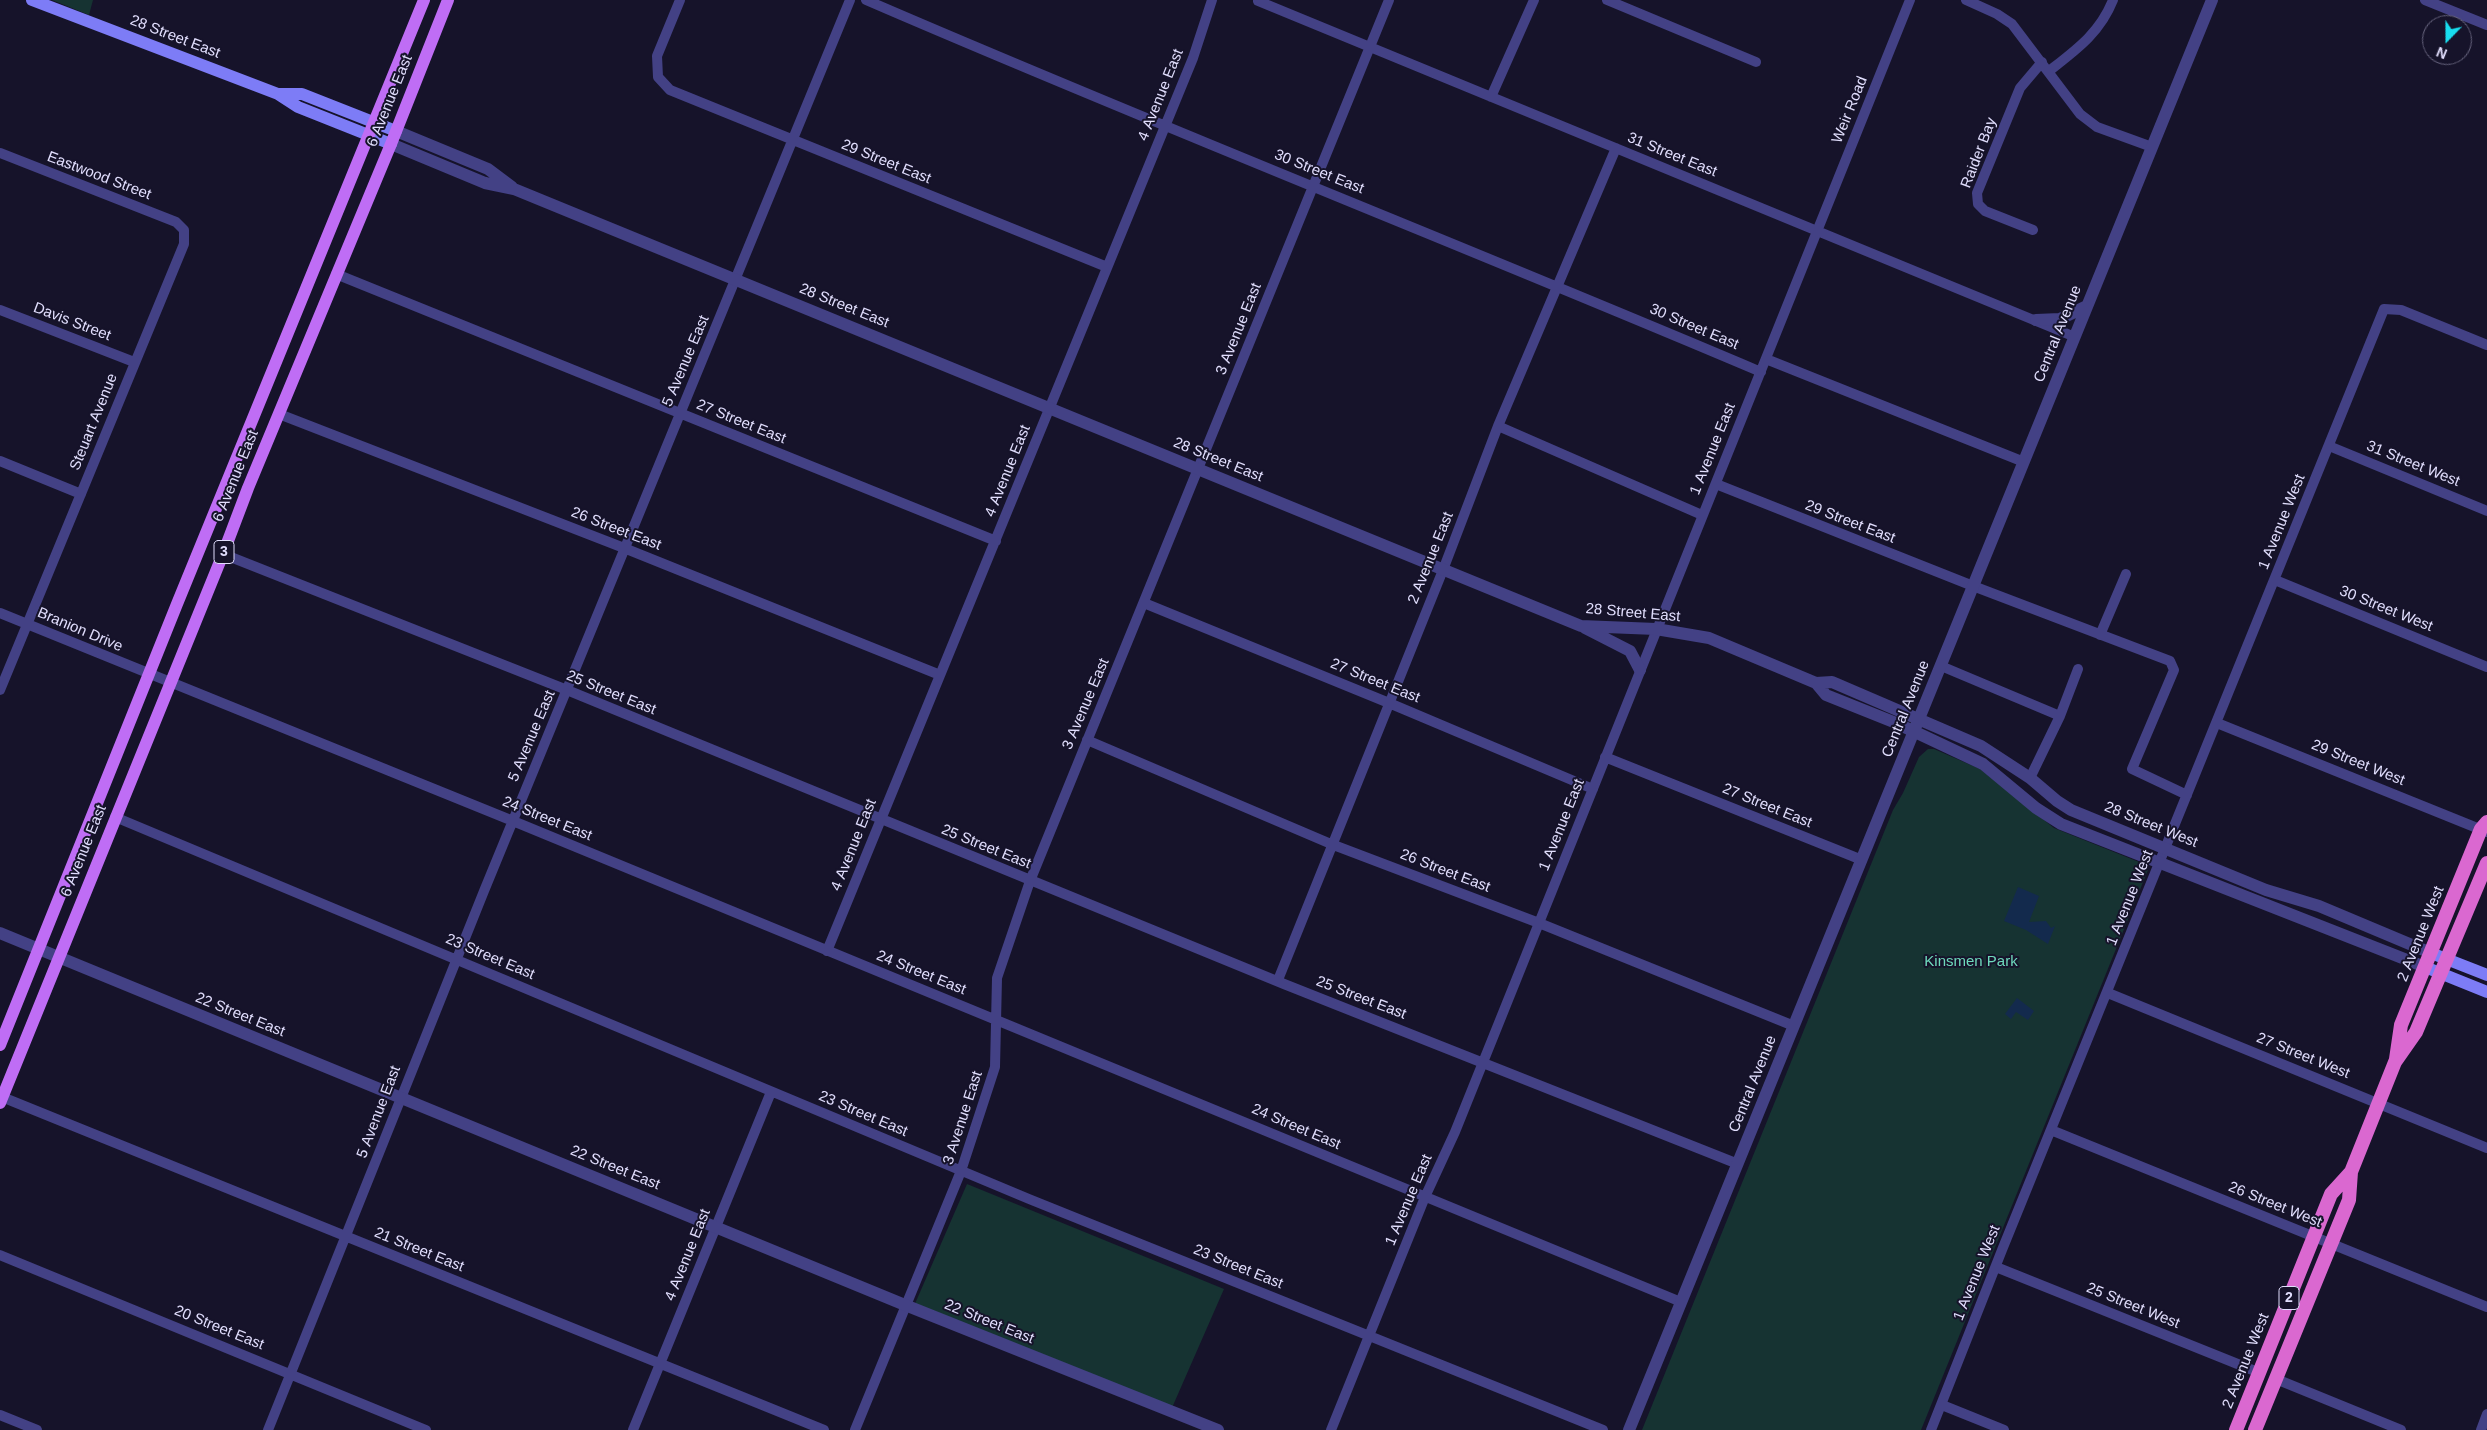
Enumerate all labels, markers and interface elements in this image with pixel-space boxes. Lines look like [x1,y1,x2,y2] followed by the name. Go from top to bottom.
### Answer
[127,12,223,62] street label: 28 Street East
[2422,15,2472,65] north arrow
[2434,44,2449,62] text: N
[1134,47,1188,143] street label: 4 Avenue East
[363,53,417,149] street label: 6 Avenue East
[1828,74,1872,146] street label: Weir Road
[1957,115,2001,191] street label: Raider Bay
[1625,129,1719,181] street label: 31 Street East
[839,136,933,188] street label: 29 Street East
[1272,146,1366,198] street label: 30 Street East
[44,148,154,204] street label: Eastwood Street
[797,280,891,332] street label: 28 Street East
[1212,281,1266,377] street label: 3 Avenue East
[2030,283,2086,385] street label: Central Avenue
[31,299,113,345] street label: Davis Street
[1647,300,1741,354] street label: 30 Street East
[659,313,713,409] street label: 5 Avenue East
[66,371,122,473] street label: Steuart Avenue
[694,396,788,448] street label: 27 Street East
[1686,401,1740,497] street label: 1 Avenue East
[981,423,1035,519] street label: 4 Avenue East
[209,428,263,524] street label: 6 Avenue East
[1171,434,1265,486] street label: 28 Street East
[2364,437,2462,491] street label: 31 Street West
[2255,472,2309,572] street label: 1 Avenue West
[1802,497,1898,547] street label: 29 Street East
[568,504,664,554] street label: 26 Street East
[1404,510,1458,606] street label: 2 Avenue East
[214,540,234,564] road number: 3
[2337,582,2435,636] street label: 30 Street West
[1585,600,1681,626] street label: 28 Street East
[35,604,125,656] street label: Branion Drive
[1328,655,1422,707] street label: 27 Street East
[1059,656,1113,752] street label: 3 Avenue East
[1878,658,1934,760] street label: Central Avenue
[564,667,658,719] street label: 25 Street East
[505,688,559,784] street label: 5 Avenue East
[2309,736,2407,790] street label: 29 Street West
[1535,777,1589,873] street label: 1 Avenue East
[1720,780,1814,832] street label: 27 Street East
[500,793,594,845] street label: 24 Street East
[827,797,881,893] street label: 4 Avenue East
[2102,798,2200,852] street label: 28 Street West
[57,803,111,899] street label: 6 Avenue East
[939,821,1033,873] street label: 25 Street East
[1397,846,1493,896] street label: 26 Street East
[2103,848,2157,948] street label: 1 Avenue West
[2394,884,2448,984] street label: 2 Avenue West
[443,930,537,984] street label: 23 Street East
[874,947,968,999] street label: 24 Street East
[1924,953,2018,971] park label: Kinsmen Park
[1313,973,1409,1023] street label: 25 Street East
[193,989,287,1041] street label: 22 Street East
[2254,1029,2352,1083] street label: 27 Street West
[1725,1033,1781,1135] street label: Central Avenue
[353,1063,405,1161] street label: 5 Avenue East
[939,1069,987,1167] street label: 3 Avenue East
[816,1087,910,1141] street label: 23 Street East
[1249,1100,1343,1154] street label: 24 Street East
[568,1142,662,1194] street label: 22 Street East
[1382,1152,1436,1248] street label: 1 Avenue East
[2226,1178,2324,1232] street label: 26 Street West
[661,1207,715,1303] street label: 4 Avenue East
[1950,1223,2004,1323] street label: 1 Avenue West
[372,1224,466,1276] street label: 21 Street East
[1191,1241,1285,1293] street label: 23 Street East
[2084,1279,2182,1333] street label: 25 Street West
[2279,1286,2299,1310] road number: 2
[942,1296,1036,1348] street label: 22 Street East
[172,1302,266,1354] street label: 20 Street East
[2219,1311,2273,1411] street label: 2 Avenue West

